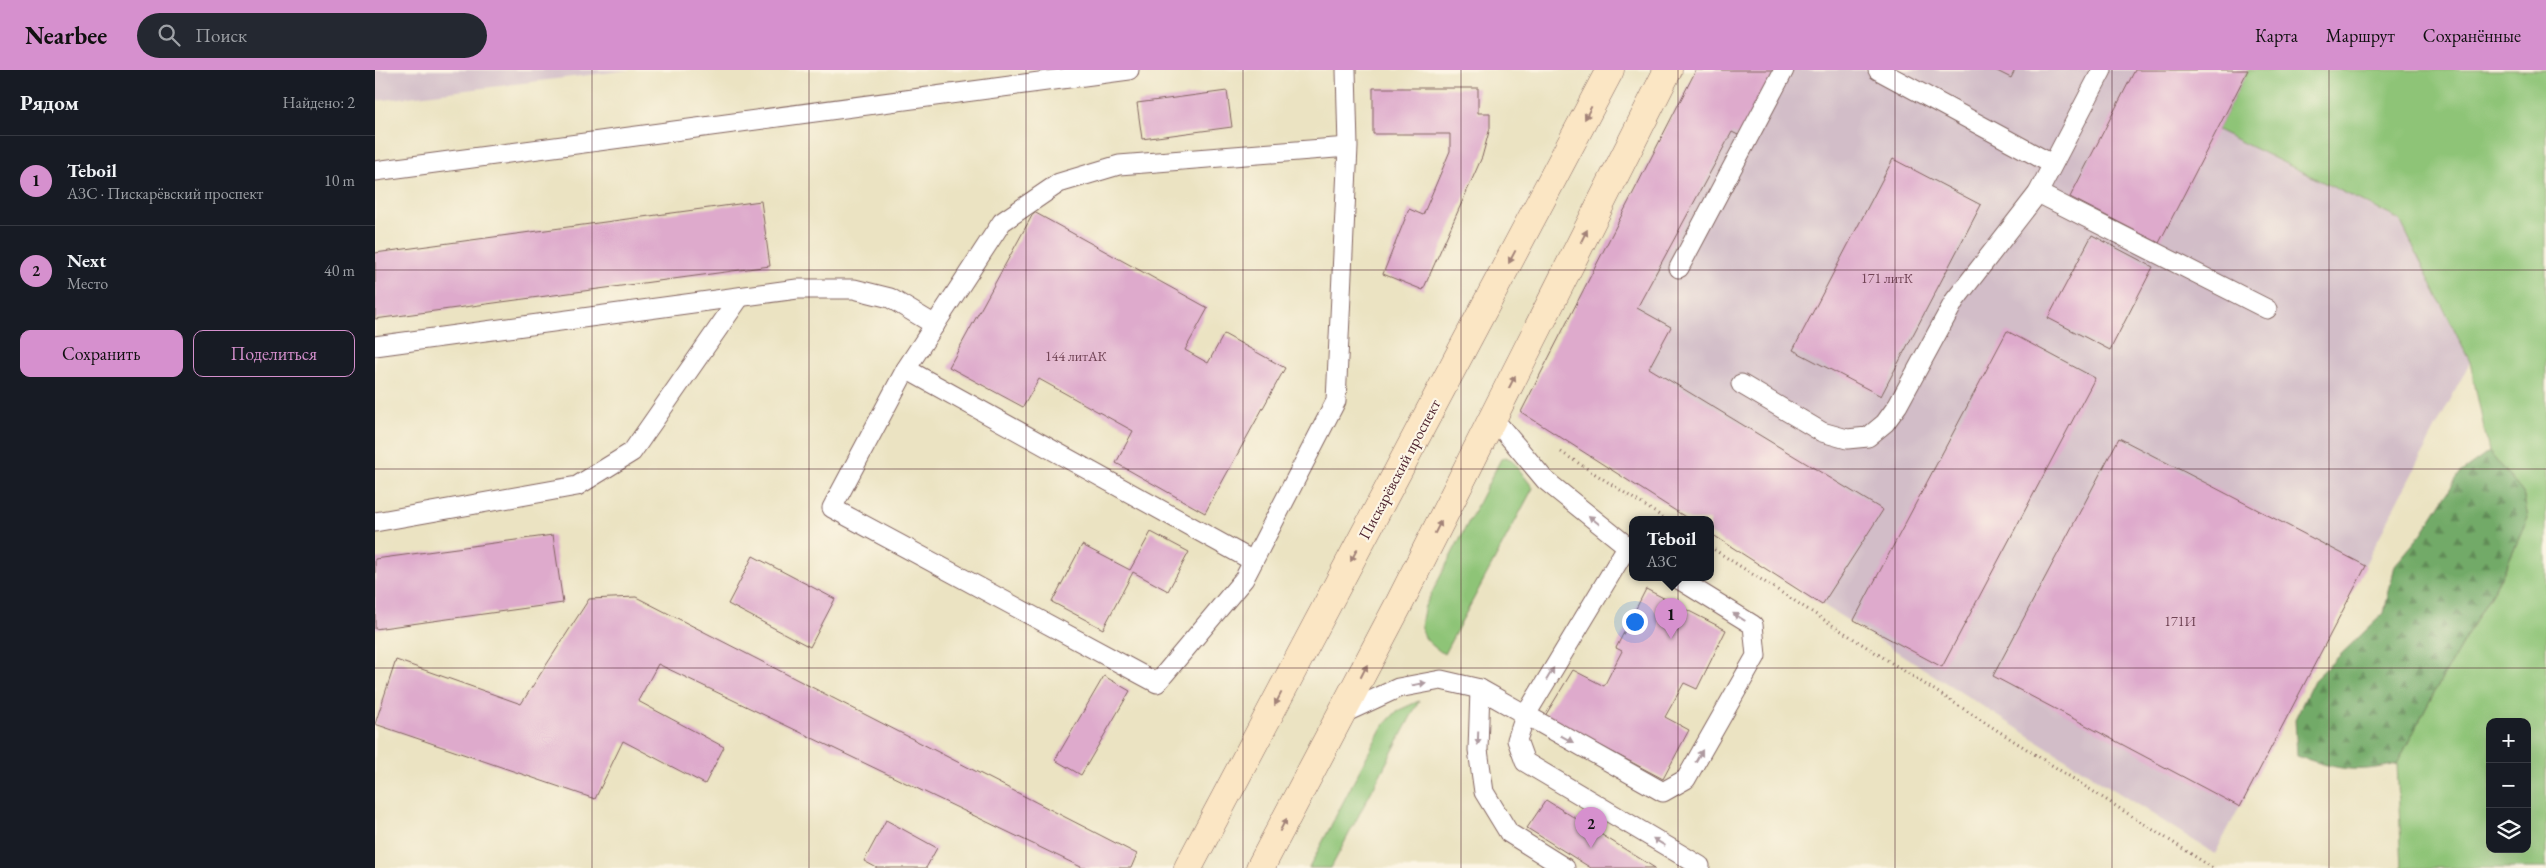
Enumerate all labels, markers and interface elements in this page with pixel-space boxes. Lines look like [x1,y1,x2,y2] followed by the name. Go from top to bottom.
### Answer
[137,13,487,58] search box
[25,20,107,51] text: Nearbee
[155,21,183,49] icon: search
[195,23,247,48] text: Поиск
[2255,24,2298,47] text: Карта
[2326,24,2395,47] text: Маршрут
[2423,24,2521,47] text: Сохранённые
[20,89,79,116] text: Рядом
[283,92,355,113] text: Найдено: 2
[1584,106,1592,120] one-way arrow
[67,158,117,183] text: Teboil
[32,170,40,191] text: 1
[324,170,355,191] text: 10 m
[67,183,263,204] text: АЗС · Пискарёвский проспект
[1580,229,1588,243] one-way arrow
[67,248,106,273] text: Next
[1507,250,1516,263] one-way arrow
[32,260,40,281] text: 2
[324,260,355,281] text: 40 m
[1861,269,1914,287] house number: 171 литК
[67,273,108,294] text: Место
[20,330,183,377] button: Сохранить
[193,330,355,377] button: Поделиться
[1045,347,1108,365] house number: 144 литАК
[1507,374,1516,389] one-way arrow
[1354,395,1446,543] street label: Пискарёвский проспект
[1588,515,1601,526] one-way arrow
[1629,516,1714,581] popup
[1434,519,1442,534] one-way arrow
[1647,526,1696,551] text: Teboil
[1350,548,1358,562] one-way arrow
[1647,551,1677,572] text: АЗС
[1655,598,1687,639] pin: 1
[1622,609,1648,635] your location
[1733,612,1746,621] one-way arrow
[2164,612,2196,630] house number: 171И
[1360,664,1368,678] one-way arrow
[1546,667,1555,680] one-way arrow
[1412,680,1427,688] one-way arrow
[1274,691,1282,706] one-way arrow
[2486,718,2531,853] map controls
[2486,718,2531,763] button: +
[1474,730,1482,746] one-way arrow
[1559,735,1574,743] one-way arrow
[1695,749,1703,764] one-way arrow
[2486,763,2531,808] button: −
[1575,807,1607,848] pin: 2
[2486,808,2531,853] button: layers
[1279,818,1287,832] one-way arrow
[1653,838,1666,847] one-way arrow

